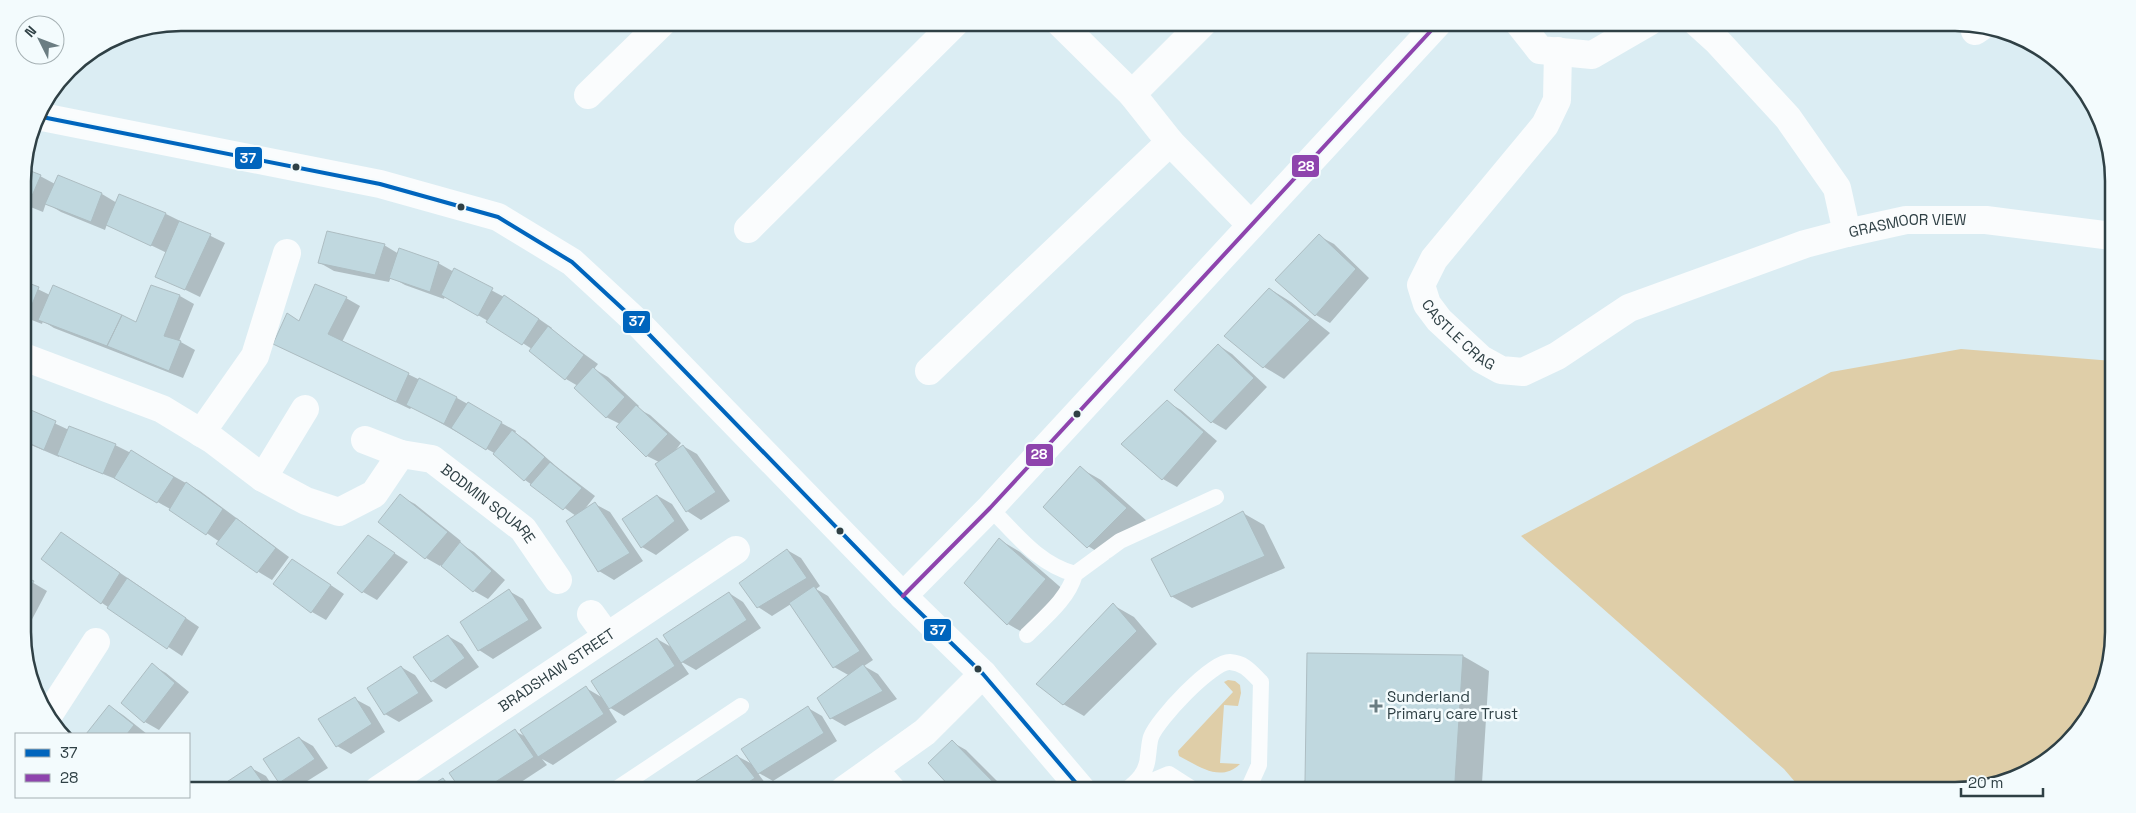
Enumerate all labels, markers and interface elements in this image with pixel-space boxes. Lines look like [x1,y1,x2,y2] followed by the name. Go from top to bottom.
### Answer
[15,15,65,65] north arrow
[21,22,40,41] text: N
[234,146,263,170] line badge: 37
[240,149,256,167] text: 37
[1291,154,1320,178] line badge: 28
[1298,157,1315,175] text: 28
[291,162,301,172] unlabelled marker
[456,202,466,212] unlabelled marker
[1847,210,1966,241] street label: GRASMOOR VIEW
[1418,295,1499,374] street label: CASTLE CRAG
[622,310,651,334] line badge: 37
[629,312,645,330] text: 37
[1072,409,1082,419] unlabelled marker
[1025,443,1054,467] line badge: 28
[1031,445,1048,463] text: 28
[437,459,540,547] street label: BODMIN SQUARE
[835,526,845,536] unlabelled marker
[923,618,952,642] line badge: 37
[930,621,946,639] text: 37
[494,624,618,716] street label: BRADSHAW STREET
[973,664,983,674] unlabelled marker
[1387,687,1518,723] place label: Sunderland Primary care Trust
[1369,699,1383,713] marker: Sunderland Primary care Trust
[15,733,190,798] legend
[60,743,78,762] text: 37
[1961,766,2044,798] scale bar
[60,768,78,787] text: 28
[1968,773,2003,792] text: 20 m

